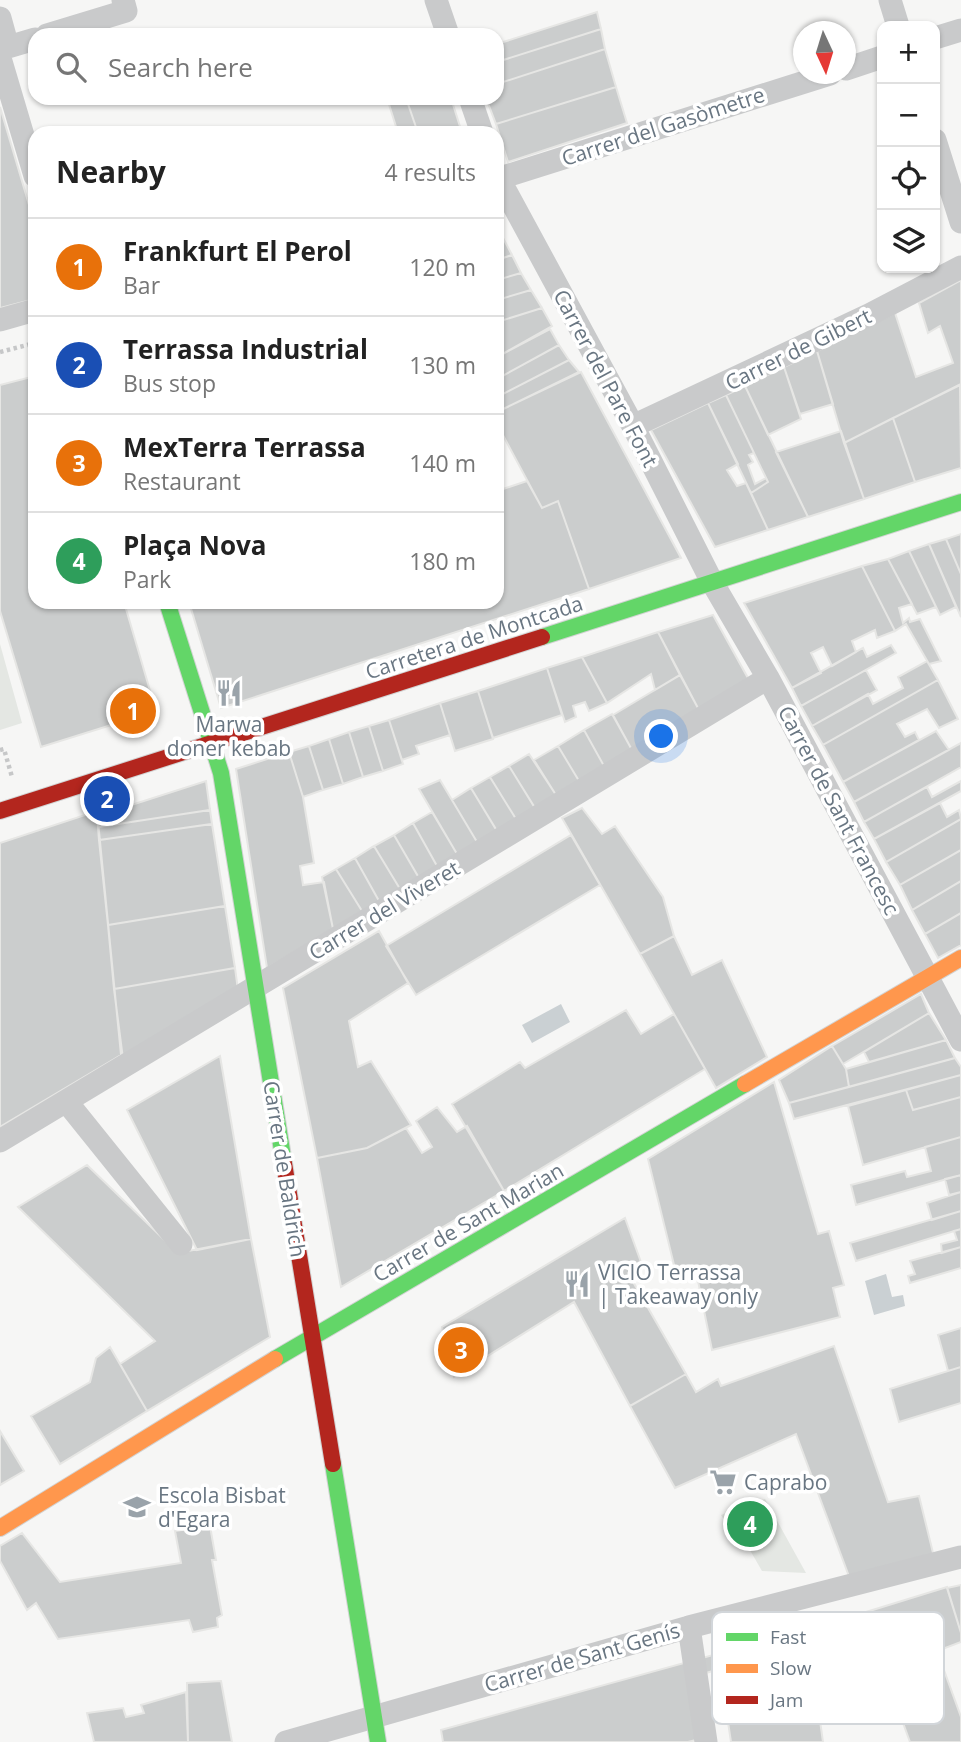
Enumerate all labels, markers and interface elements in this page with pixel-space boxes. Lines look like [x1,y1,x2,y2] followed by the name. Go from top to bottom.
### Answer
[793,21,856,84] north arrow
[877,21,940,273] map controls
[877,21,940,84] button: +
[28,28,504,105] search box
[52,48,90,86] icon: search
[108,49,253,85] text: Search here
[558,80,768,172] street label: Carrer del Gasòmetre
[877,84,940,147] button: −
[877,147,940,210] button: locate
[56,151,166,192] text: Nearby
[385,156,476,188] text: 4 results
[877,210,940,273] button: layers
[123,233,352,269] text: Frankfurt El Perol
[72,251,86,283] text: 1
[409,251,476,283] text: 120 m
[123,269,160,301] text: Bar
[547,284,665,472] street label: Carrer del Pare Font
[720,302,876,396] street label: Carrer de Gibert
[123,331,368,367] text: Terrassa Industrial
[72,349,86,381] text: 2
[409,349,476,381] text: 130 m
[123,367,216,399] text: Bus stop
[123,429,366,465] text: MexTerra Terrassa
[72,447,86,479] text: 3
[409,447,476,479] text: 140 m
[123,465,241,497] text: Restaurant
[123,527,267,563] text: Plaça Nova
[72,545,86,577] text: 4
[409,545,476,577] text: 180 m
[123,563,171,595] text: Park
[362,589,586,685] street label: Carretera de Montcada
[214,678,244,708] restaurant icon: Marwa doner kebab
[110,685,156,737] pin: 1
[772,701,906,919] street label: Carrer de Sant Francesc
[167,710,291,762] place label: Marwa doner kebab
[644,719,678,753] your location
[84,773,130,825] pin: 2
[303,854,465,966] street label: Carrer del Viveret
[257,1079,313,1259] street label: Carrer de Baldrich
[367,1156,569,1288] street label: Carrer de Sant Marian
[598,1258,758,1310] place label: VICIO Terrassa | Takeaway only
[562,1269,592,1299] restaurant icon: VICIO Terrassa | Takeaway only
[438,1324,484,1376] pin: 3
[708,1467,738,1497] supermarket icon: Caprabo
[744,1468,827,1496] place label: Caprabo
[158,1481,286,1533] place label: Escola Bisbat d'Egara
[122,1492,152,1522] school or university icon: Escola Bisbat d'Egara
[727,1498,773,1550] pin: 4
[712,1612,944,1724] legend
[481,1616,683,1698] street label: Carrer de Sant Genís
[770,1624,806,1650] text: Fast
[770,1655,812,1681] text: Slow
[768,1687,803,1713] text: Jam

